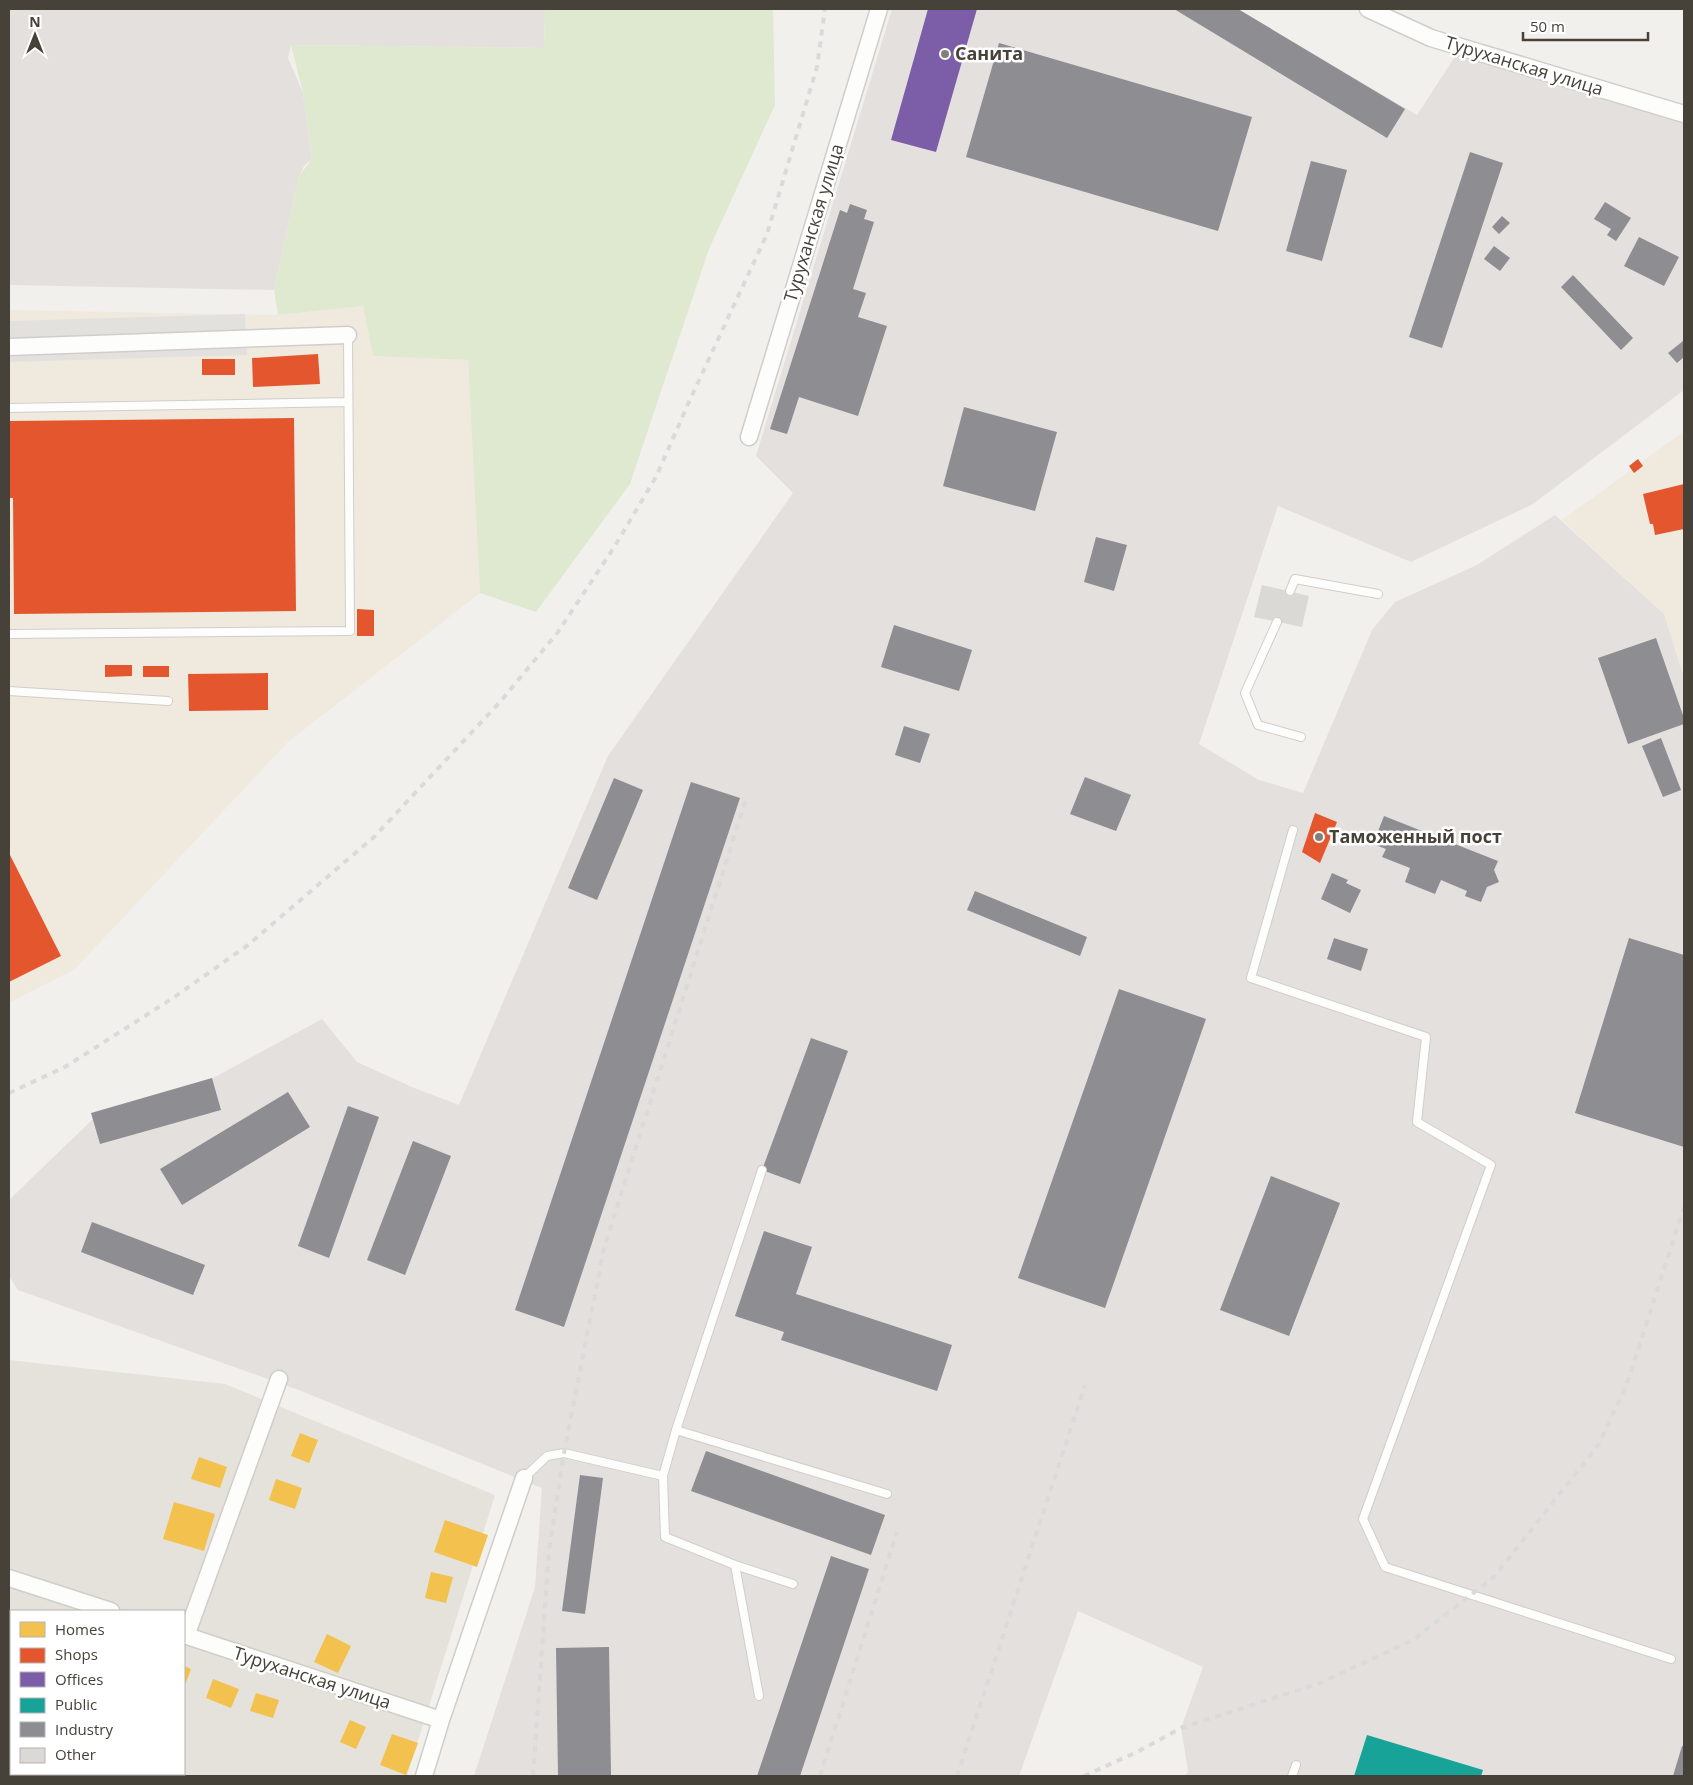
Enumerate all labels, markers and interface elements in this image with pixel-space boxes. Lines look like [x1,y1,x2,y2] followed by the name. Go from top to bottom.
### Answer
[10,10,60,60] north arrow
[1523,10,1648,42] scale bar
[29,12,41,31] text: N
[1530,16,1565,36] text: 50 m
[1442,30,1606,101] street label: Туруханская улица
[955,41,1023,65] place label: Санита
[939,48,951,60] marker: Санита
[778,141,849,305] street label: Туруханская улица
[1329,824,1502,848] place label: Таможенный пост
[1313,831,1325,843] marker: Таможенный пост
[10,1610,185,1775] legend
[55,1619,105,1639] text: Homes
[230,1640,394,1714] street label: Туруханская улица
[55,1644,98,1664] text: Shops
[55,1669,103,1689] text: Offices
[55,1694,97,1714] text: Public
[55,1719,113,1739] text: Industry
[55,1744,96,1764] text: Other

